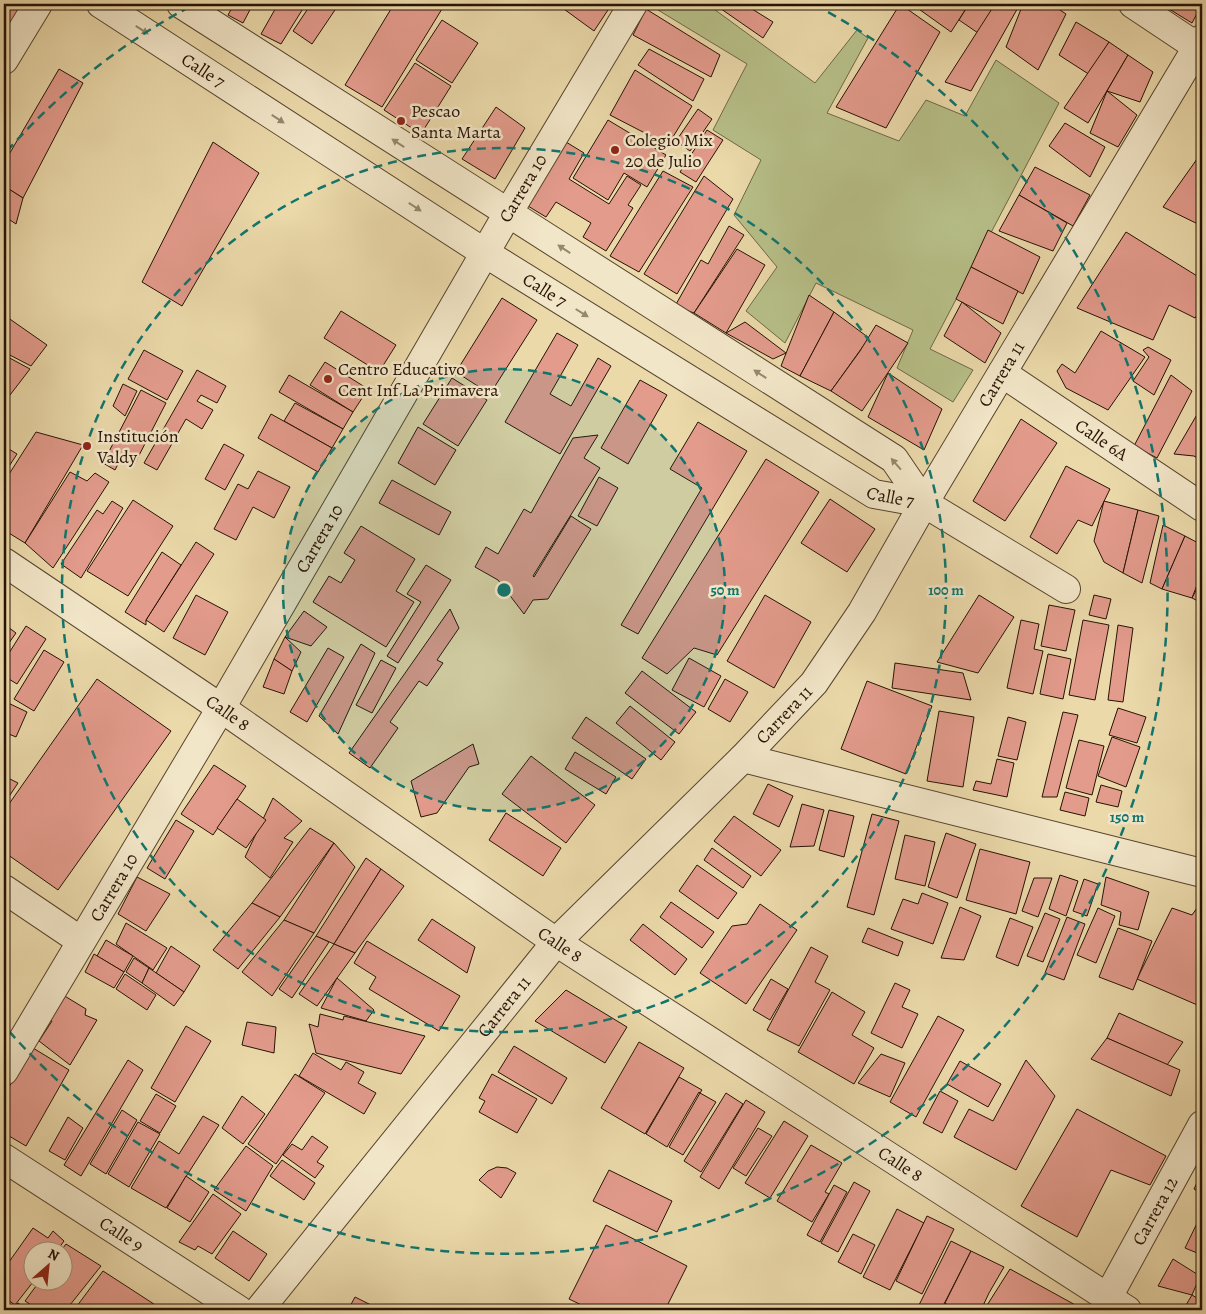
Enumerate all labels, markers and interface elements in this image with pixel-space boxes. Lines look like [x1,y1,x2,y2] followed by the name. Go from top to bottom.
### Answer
[136,26,149,35] one-way arrow
[177,47,230,94] street label: Calle 7
[411,99,502,144] place label: Pescao Santa Marta
[272,114,285,124] one-way arrow
[395,115,407,127] marker: Pescao Santa Marta
[625,128,713,173] place label: Colegio Mix 20 de Julio
[391,138,404,148] one-way arrow
[609,144,621,156] marker: Colegio Mix 20 de Julio
[493,149,553,227] street label: Carrera 10
[408,202,421,212] one-way arrow
[558,245,571,254] one-way arrow
[518,267,572,313] street label: Calle 7
[575,308,588,317] one-way arrow
[972,337,1030,411] street label: Carrera 11
[338,357,499,402] place label: Centro Educativo Cent Inf La Primavera
[754,370,767,379] one-way arrow
[322,373,334,385] marker: Centro Educativo Cent Inf La Primavera
[1071,413,1133,466] street label: Calle 6A
[96,424,179,469] place label: Institución Valdy
[81,440,93,452] marker: Institución Valdy
[890,457,901,470] one-way arrow
[862,480,916,513] street label: Calle 7
[290,500,349,577] street label: Carrera 10
[710,580,740,600] text: 50 m
[928,580,964,600] text: 100 m
[495,581,513,599] centre of rings
[750,680,818,749] street label: Carrera 11
[201,689,255,737] street label: Calle 8
[1110,807,1145,827] text: 150 m
[84,849,144,926] street label: Carrera 10
[533,921,587,968] street label: Calle 8
[472,971,536,1042] street label: Carrera 11
[873,1141,928,1187] street label: Calle 8
[1127,1172,1184,1250] street label: Carrera 12
[95,1211,148,1257] street label: Calle 9
[22,1242,72,1292] north arrow
[45,1244,63,1266] text: N

